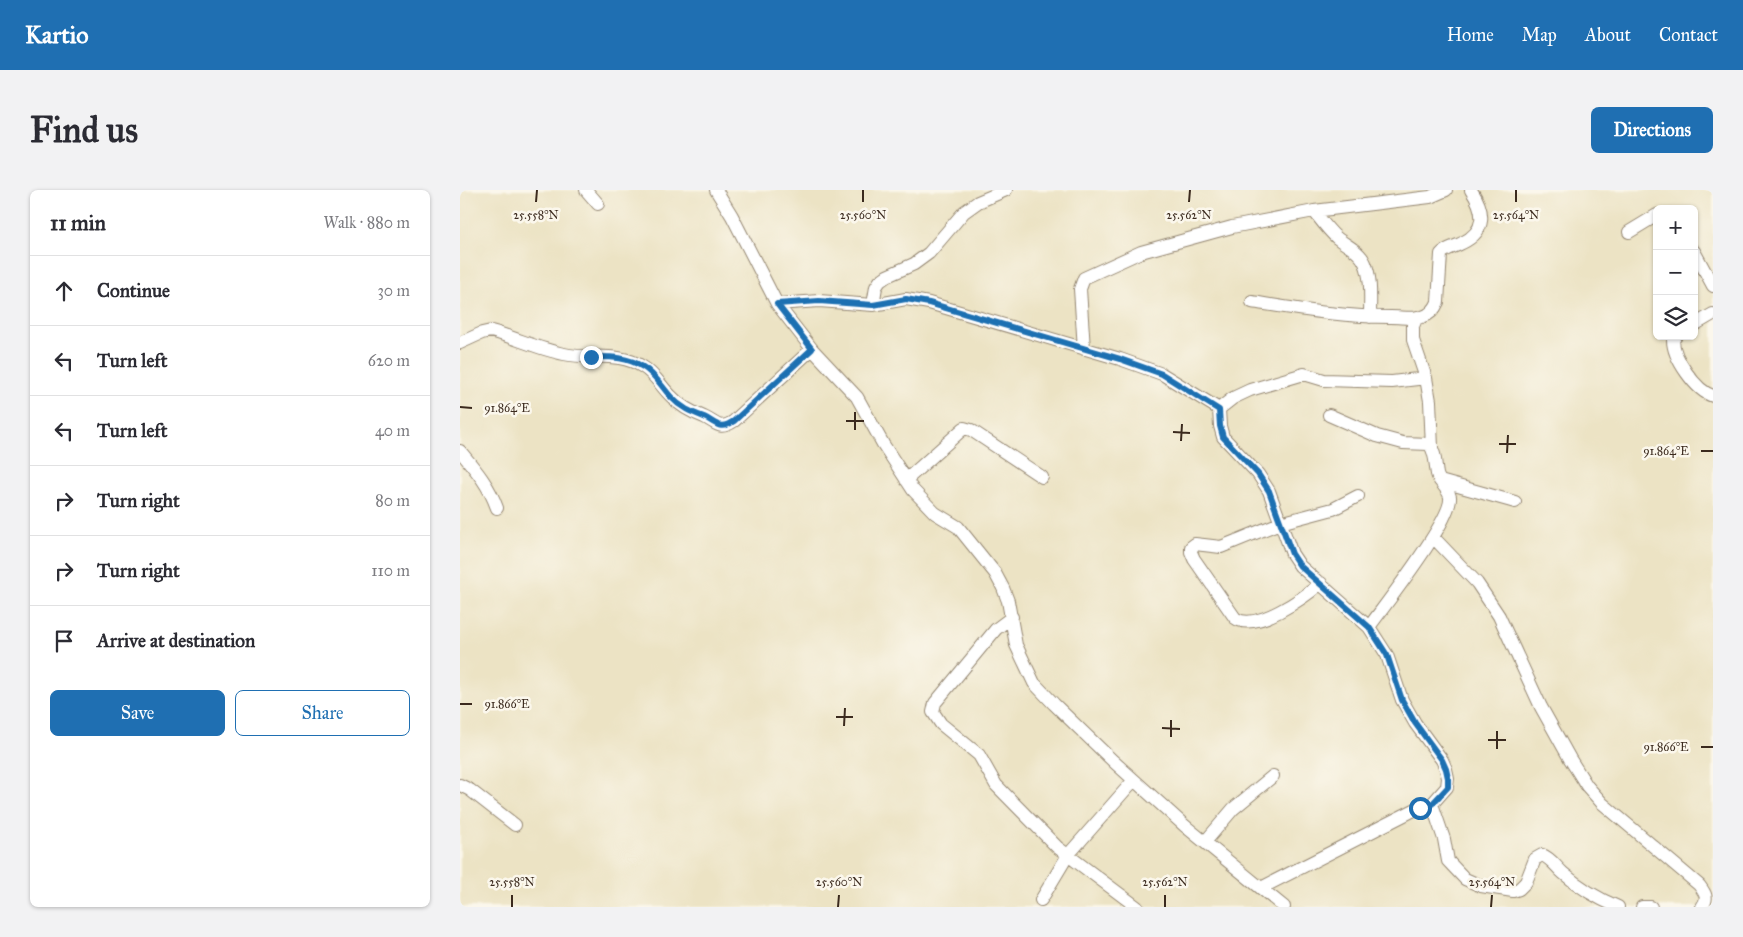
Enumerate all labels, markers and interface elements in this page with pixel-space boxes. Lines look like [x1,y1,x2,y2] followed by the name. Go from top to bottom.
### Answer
[25,20,88,50] text: Kartio
[1447,24,1494,46] text: Home
[1522,24,1557,46] text: Map
[1585,24,1631,46] text: About
[1659,24,1718,46] text: Contact
[1591,107,1713,153] button: Directions
[30,109,138,152] text: Find us
[1653,205,1698,340] map controls
[1653,205,1698,250] button: +
[513,208,559,222] text: 25.558°N
[840,208,886,222] text: 25.560°N
[1166,208,1212,222] text: 25.562°N
[1493,208,1539,222] text: 25.564°N
[50,210,106,236] text: 11 min
[323,213,410,232] text: Walk · 880 m
[1653,250,1698,295] button: −
[50,277,78,305] icon: ahead
[97,279,170,302] text: Continue
[377,281,410,300] text: 30 m
[1653,295,1698,340] button: layers
[580,346,603,369] route end
[50,347,78,375] icon: left
[97,349,167,372] text: Turn left
[368,351,410,370] text: 620 m
[484,401,530,415] text: 91.864°E
[50,417,78,445] icon: left
[97,419,167,442] text: Turn left
[375,421,410,440] text: 40 m
[1643,444,1689,458] text: 91.864°E
[50,487,78,515] icon: right
[97,489,180,512] text: Turn right
[375,491,410,510] text: 80 m
[50,557,78,585] icon: right
[97,559,180,582] text: Turn right
[371,561,410,580] text: 110 m
[50,627,78,655] icon: arrive
[97,629,255,652] text: Arrive at destination
[50,690,225,736] button: Save
[235,690,410,736] button: Share
[484,697,530,711] text: 91.866°E
[1643,740,1689,754] text: 91.866°E
[1409,797,1432,820] route start
[489,875,535,889] text: 25.558°N
[816,875,862,889] text: 25.560°N
[1142,875,1188,889] text: 25.562°N
[1469,875,1515,889] text: 25.564°N

